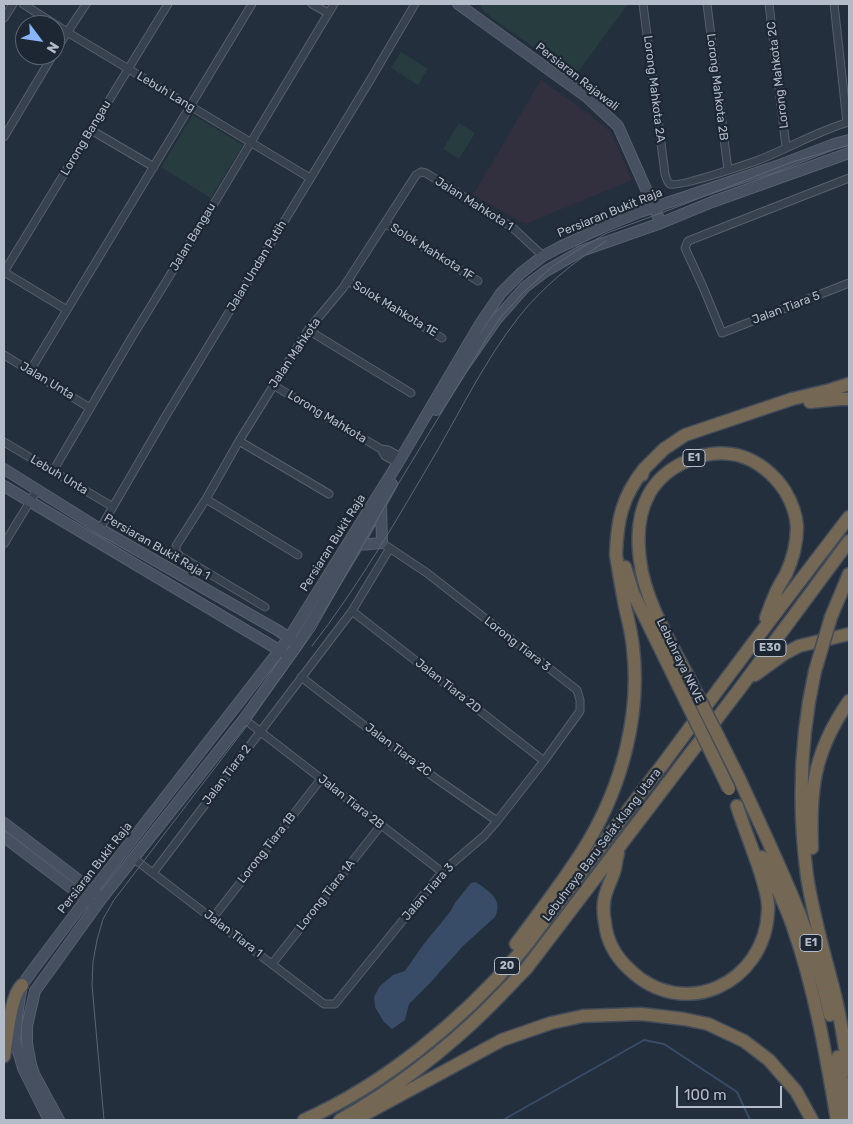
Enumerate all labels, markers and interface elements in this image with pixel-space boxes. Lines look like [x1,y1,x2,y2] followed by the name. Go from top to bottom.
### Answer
[15,15,65,65] north arrow
[764,21,792,129] street label: Lorong Mahkota 2C
[703,33,731,141] street label: Lorong Mahkota 2B
[640,35,668,143] street label: Lorong Mahkota 2A
[43,39,62,56] text: N
[532,40,622,114] street label: Persiaran Rajawali
[134,69,198,115] street label: Lebuh Lang
[58,98,114,178] street label: Lorong Bangau
[432,174,516,234] street label: Jalan Mahkota 1
[555,185,665,241] street label: Persiaran Bukit Raja
[167,200,219,274] street label: Jalan Bangau
[224,218,290,314] street label: Jalan Undan Putih
[388,220,476,284] street label: Solok Mahkota 1F
[350,278,440,340] street label: Solok Mahkota 1E
[750,288,822,328] street label: Jalan Tiara 5
[266,315,324,391] street label: Jalan Mahkota
[17,359,77,403] street label: Jalan Unta
[285,388,369,446] street label: Lorong Mahkota
[683,449,705,466] road number: E1
[27,452,91,498] street label: Lebuh Unta
[297,492,369,594] street label: Persiaran Bukit Raja
[101,511,213,583] street label: Persiaran Bukit Raja 1
[481,614,553,674] street label: Lorong Tiara 3
[653,616,707,706] street label: Lebuhraya NKVE
[754,640,786,656] road number: E30
[412,656,484,716] street label: Jalan Tiara 2D
[362,720,434,780] street label: Jalan Tiara 2C
[200,742,254,808] street label: Jalan Tiara 2
[540,766,664,924] street label: Lebuhraya Baru Selat Klang Utara
[315,772,387,832] street label: Jalan Tiara 2B
[235,810,299,886] street label: Lorong Tiara 1B
[55,819,135,917] street label: Persiaran Bukit Raja
[294,857,358,933] street label: Lorong Tiara 1A
[399,860,457,924] street label: Jalan Tiara 3
[201,907,265,961] street label: Jalan Tiara 1
[800,934,822,951] road number: E1
[494,958,520,974] road number: 20
[678,1076,784,1108] scale bar
[684,1086,726,1104] text: 100 m

